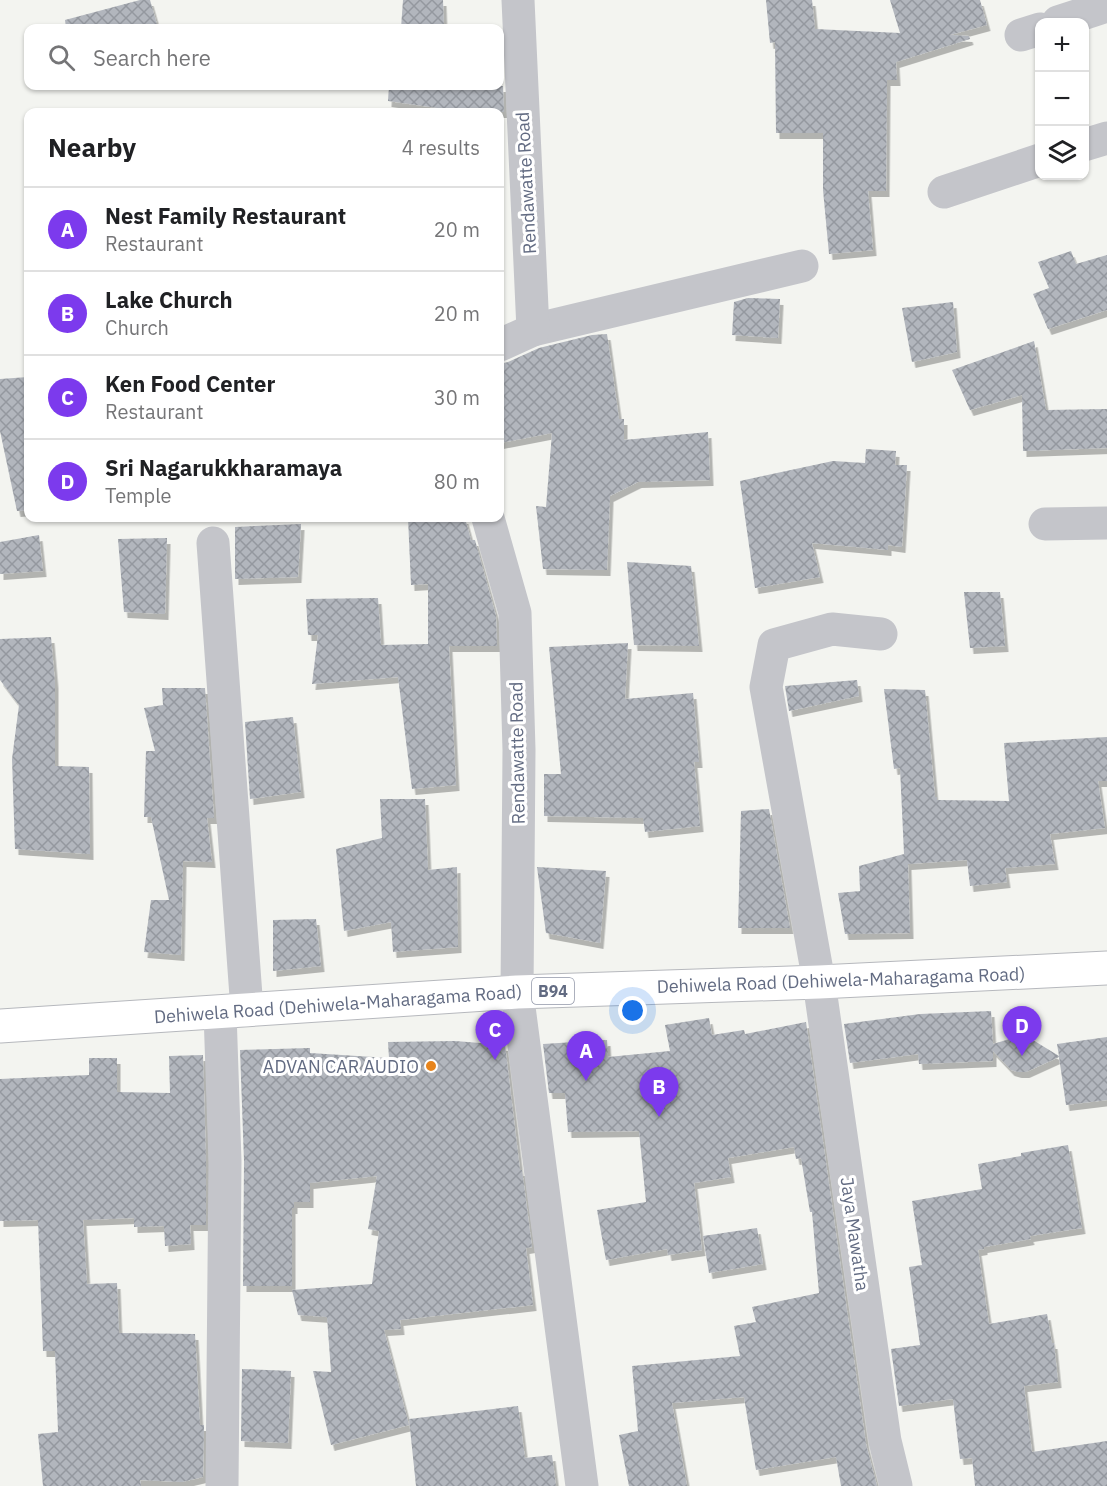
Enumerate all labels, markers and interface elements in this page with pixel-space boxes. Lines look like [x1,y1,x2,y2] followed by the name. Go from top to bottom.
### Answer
[1035,18,1089,180] map controls
[1035,18,1089,72] button: +
[24,24,504,90] search box
[45,41,78,74] icon: search
[93,43,211,72] text: Search here
[1035,72,1089,126] button: −
[511,111,541,255] street label: Rendawatte Road
[1035,126,1089,180] button: layers
[48,130,136,164] text: Nearby
[402,134,480,161] text: 4 results
[105,201,346,230] text: Nest Family Restaurant
[61,216,74,243] text: A
[434,216,480,243] text: 20 m
[105,230,203,257] text: Restaurant
[105,285,233,314] text: Lake Church
[61,300,74,327] text: B
[434,300,480,327] text: 20 m
[105,314,169,341] text: Church
[105,369,275,398] text: Ken Food Center
[61,384,74,411] text: C
[434,384,480,411] text: 30 m
[105,398,203,425] text: Restaurant
[105,453,342,482] text: Sri Nagarukkharamaya
[61,468,74,495] text: D
[434,468,480,495] text: 80 m
[105,482,172,509] text: Temple
[504,682,530,824] street label: Rendawatte Road
[656,962,1026,998] street label: Dehiwela Road (Dehiwela-Maharagama Road)
[532,978,574,1004] road number: B94
[153,980,523,1028] street label: Dehiwela Road (Dehiwela-Maharagama Road)
[618,996,647,1025] your location
[1002,1006,1042,1056] pin: D
[476,1010,514,1060] pin: C
[566,1032,606,1081] pin: A
[263,1055,419,1078] place label: ADVAN CAR AUDIO
[424,1059,438,1073] marker: ADVAN CAR AUDIO
[640,1068,678,1117] pin: B
[836,1176,874,1293] street label: Jaya Mawatha

